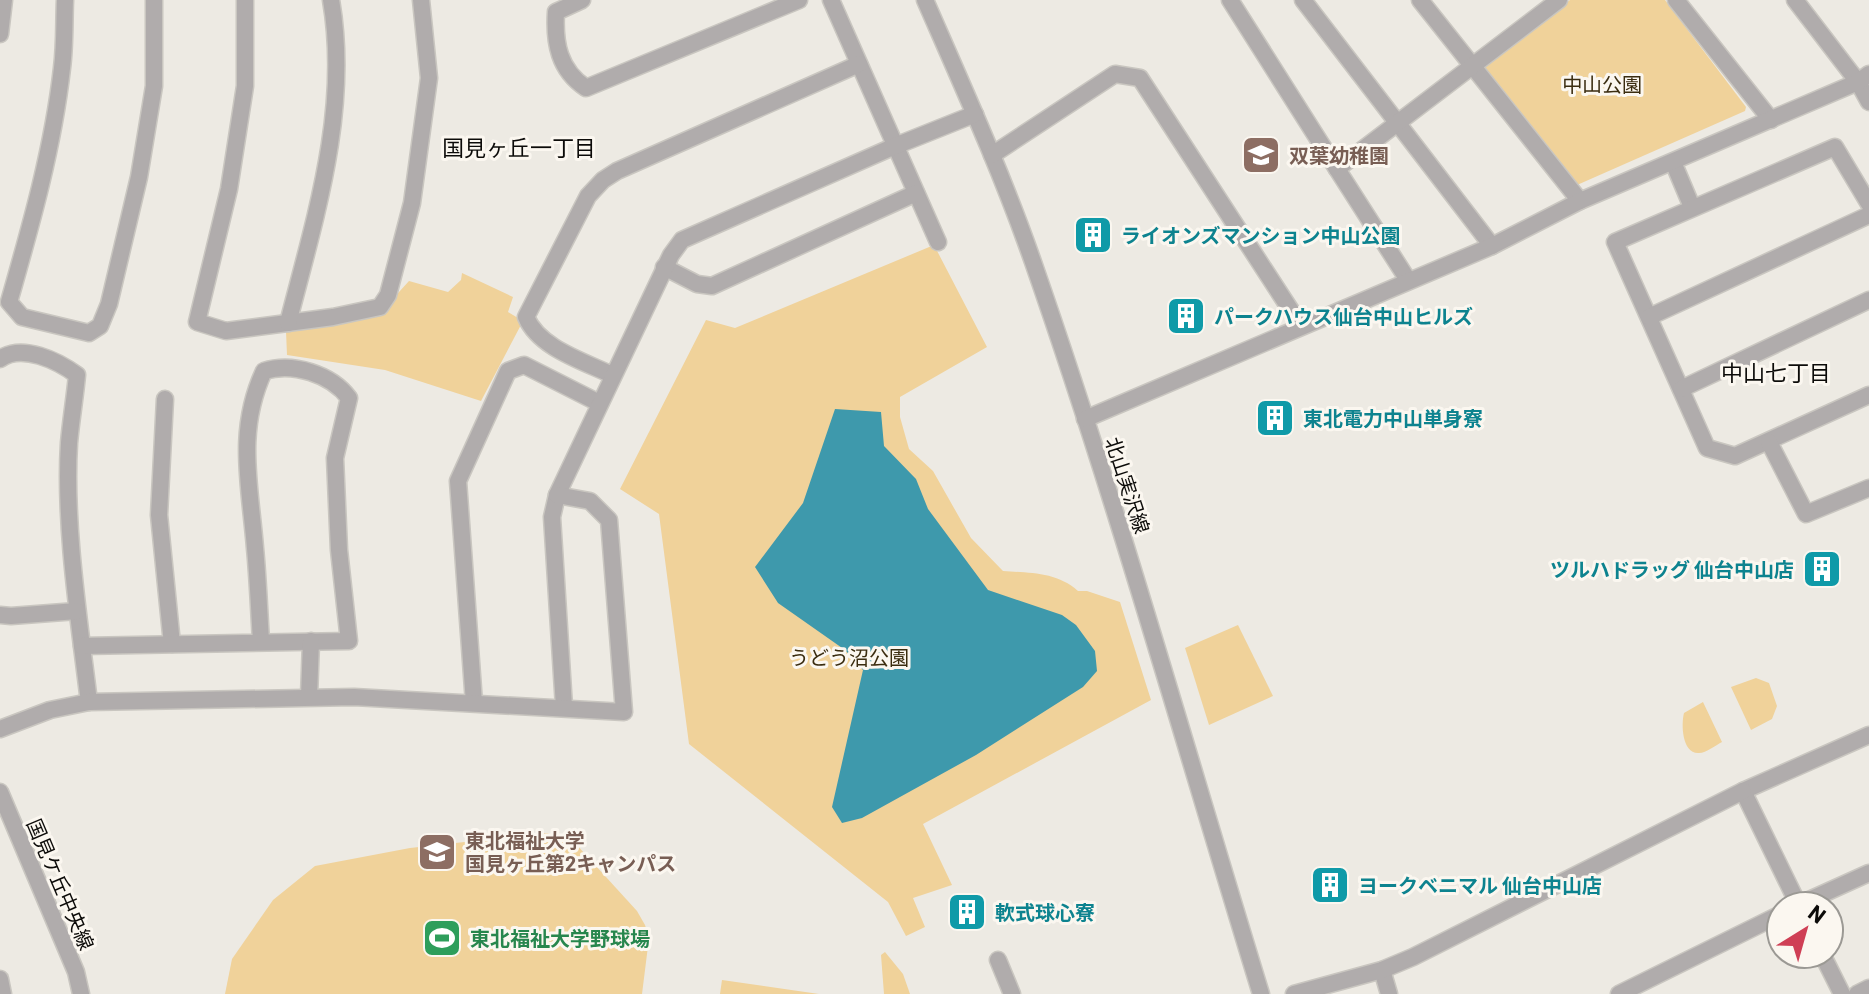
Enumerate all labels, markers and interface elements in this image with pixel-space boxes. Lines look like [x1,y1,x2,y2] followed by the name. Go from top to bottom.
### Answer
[1562,72,1642,96] park label: 中山公園
[442,134,596,160] district label: 国見ヶ丘一丁目
[1240,134,1282,176] school or university icon: 双葉幼稚園
[1289,143,1389,167] place label: 双葉幼稚園
[1072,214,1114,256] building icon: ライオンズマンション中山公園
[1121,223,1401,247] place label: ライオンズマンション中山公園
[1165,295,1207,337] building icon: パークハウス仙台中山ヒルズ
[1214,304,1473,328] place label: パークハウス仙台中山ヒルズ
[1721,359,1831,385] district label: 中山七丁目
[1254,397,1296,439] building icon: 東北電力中山単身寮
[1303,406,1483,430] place label: 東北電力中山単身寮
[1101,434,1155,536] street label: 北山実沢線
[1801,548,1843,590] building icon: ツルハドラッグ 仙台中山店
[1550,557,1794,581] place label: ツルハドラッグ 仙台中山店
[789,645,909,669] park label: うどう沼公園
[23,815,99,953] street label: 国見ケ丘中央線
[465,828,676,875] place label: 東北福祉大学 国見ヶ丘第2キャンパス
[416,831,458,873] school or university icon: 東北福祉大学 国見ヶ丘第2キャンパス
[1309,864,1351,906] building icon: ヨークベニマル 仙台中山店
[1358,873,1602,897] place label: ヨークベニマル 仙台中山店
[1765,890,1845,970] north arrow
[946,891,988,933] building icon: 軟式球心寮
[1804,898,1831,928] text: N
[995,900,1095,924] place label: 軟式球心寮
[421,917,463,959] sports icon: 東北福祉大学野球場
[470,926,650,950] place label: 東北福祉大学野球場

